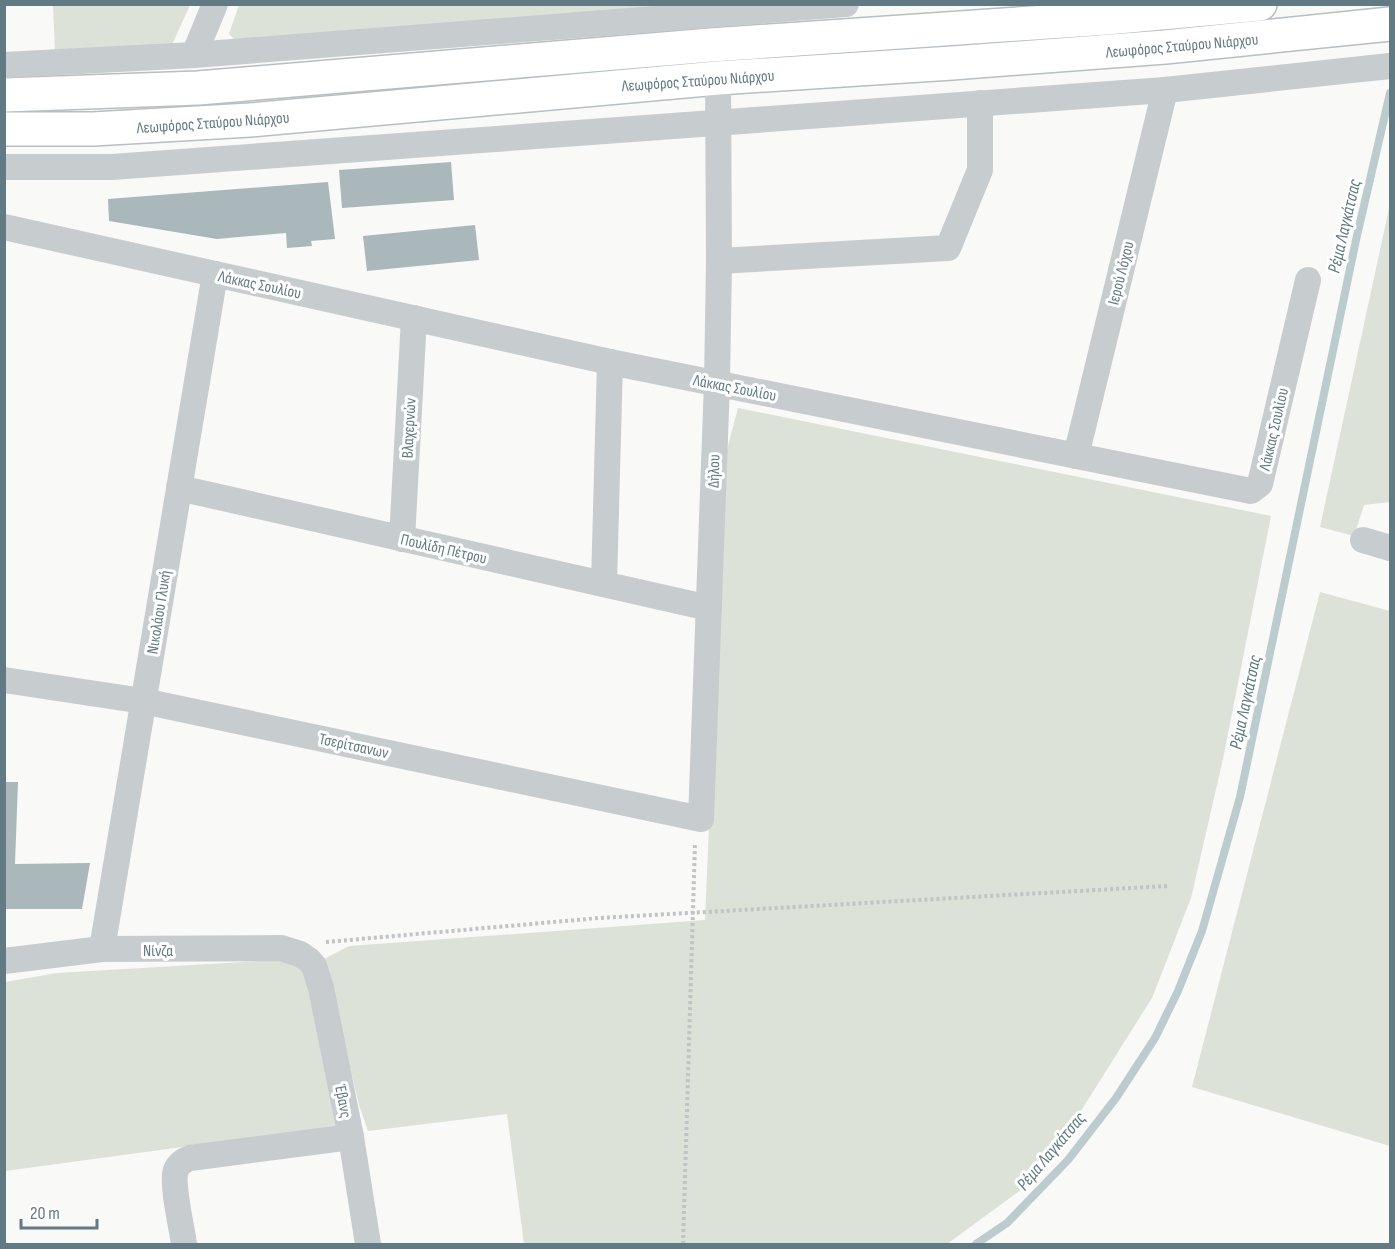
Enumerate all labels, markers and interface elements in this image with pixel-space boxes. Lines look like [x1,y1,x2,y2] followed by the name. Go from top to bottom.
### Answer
[1104,30,1259,63] street label: Λεωφόρος Σταύρου Νιάρχου
[620,67,775,96] street label: Λεωφόρος Σταύρου Νιάρχου
[135,109,290,138] street label: Λεωφόρος Σταύρου Νιάρχου
[1323,177,1366,275] water label: Ρέμα Λαγκάτσας
[1104,240,1139,307] street label: Ιερού Λόχου
[216,267,303,304] street label: Λάκκας Σουλίου
[691,371,778,406] street label: Λάκκας Σουλίου
[1255,386,1293,474] street label: Λάκκας Σουλίου
[398,397,421,459] street label: Βλαχερνών
[704,454,725,488] street label: Δήλου
[399,530,489,569] street label: Πουλίδη Πέτρου
[143,569,175,655] street label: Νικολάου Γλυκή
[1225,653,1266,751] water label: Ρέμα Λαγκάτσας
[317,730,390,763] street label: Τσερίτσανων
[143,942,173,961] street label: Νίνζα
[330,1082,355,1120] street label: Έβανς
[1013,1108,1090,1195] water label: Ρέμα Λαγκάτσας
[21,1192,98,1230] scale bar
[30,1203,60,1224] text: 20 m

